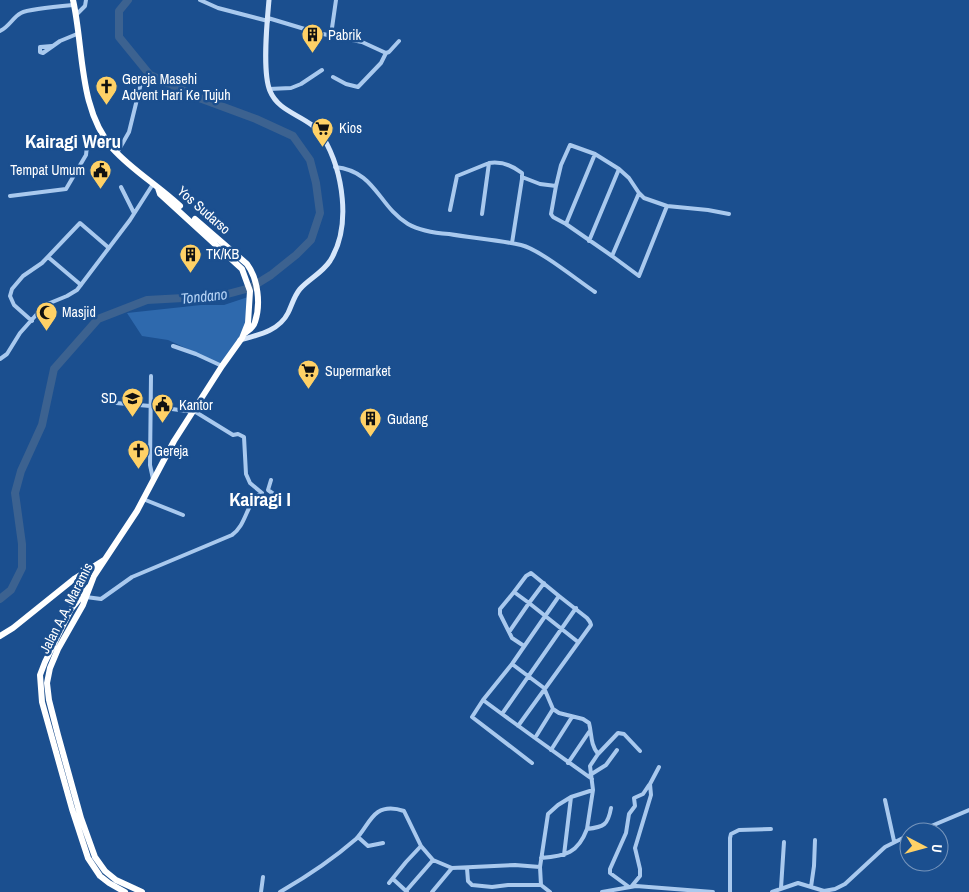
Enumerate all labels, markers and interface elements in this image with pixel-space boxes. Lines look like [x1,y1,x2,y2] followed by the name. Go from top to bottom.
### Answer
[300,23,324,54] building icon: Pabrik
[328,26,361,44] place label: Pabrik
[121,70,231,104] place label: Gereja Masehi Advent Hari Ke Tujuh
[94,75,118,106] church icon: Gereja Masehi Advent Hari Ke Tujuh
[311,116,335,147] supermarket icon: Kios
[339,119,362,137] place label: Kios
[25,128,121,154] district label: Kairagi Weru
[89,158,113,189] public building icon: Tempat Umum
[10,161,85,179] place label: Tempat Umum
[174,182,234,238] street label: Yos Sudarso
[178,242,202,273] building icon: TK/KB
[206,245,240,263] place label: TK/KB
[180,283,229,309] water label: Tondano
[34,300,58,331] mosque icon: Masjid
[62,303,96,321] place label: Masjid
[297,359,321,390] supermarket icon: Supermarket
[325,362,391,380] place label: Supermarket
[121,386,145,417] school or university icon: SD
[101,389,117,407] place label: SD
[151,393,175,424] public building icon: Kantor
[179,396,213,414] place label: Kantor
[359,407,383,438] building icon: Gudang
[387,410,428,428] place label: Gudang
[126,439,150,470] church icon: Gereja
[154,442,189,460] place label: Gereja
[229,486,291,512] district label: Kairagi I
[35,559,97,656] street label: Jalan A.A. Maramis
[899,822,949,872] north arrow
[928,843,946,853] text: U

